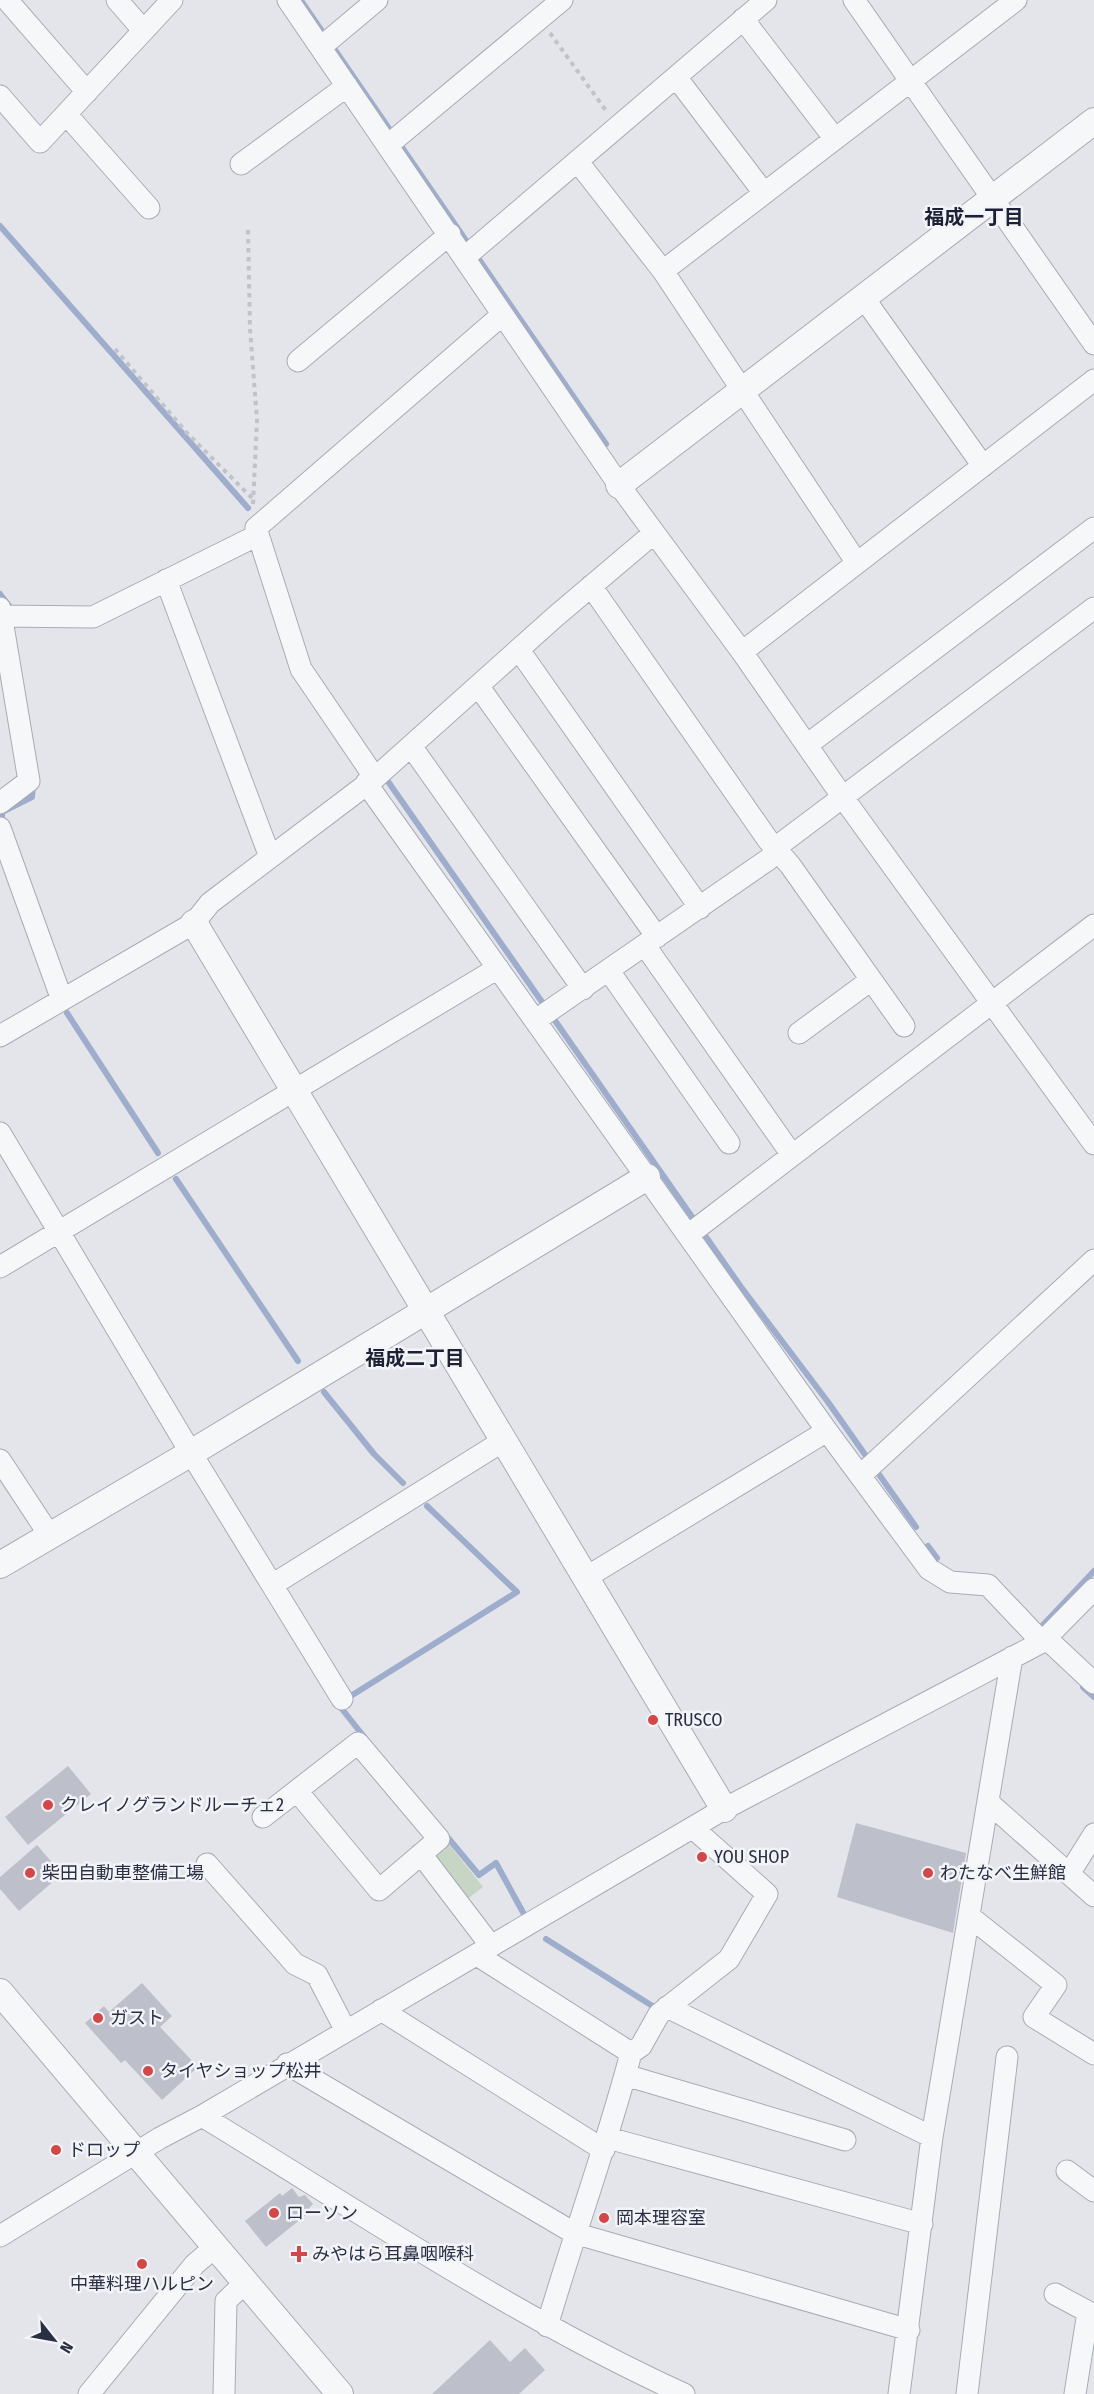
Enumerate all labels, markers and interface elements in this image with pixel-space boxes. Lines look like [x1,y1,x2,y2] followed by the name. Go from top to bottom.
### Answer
[924,205,1024,229] district label: 福成一丁目
[365,1346,465,1370] district label: 福成二丁目
[665,1709,723,1731] place label: TRUSCO
[646,1713,660,1727] marker: TRUSCO
[60,1794,284,1816] place label: クレイノグランドルーチェ2
[41,1798,55,1812] marker: クレイノグランドルーチェ2
[714,1846,789,1868] place label: YOU SHOP
[695,1850,709,1864] marker: YOU SHOP
[42,1862,204,1884] place label: 柴田自動車整備工場
[940,1862,1066,1884] place label: わたなべ生鮮館
[23,1866,37,1880] marker: 柴田自動車整備工場
[921,1866,935,1880] marker: わたなべ生鮮館
[110,2007,164,2029] place label: ガスト
[91,2011,105,2025] marker: ガスト
[160,2060,321,2082] place label: タイヤショップ松井
[141,2064,155,2078] marker: タイヤショップ松井
[68,2139,140,2161] place label: ドロップ
[49,2143,63,2157] marker: ドロップ
[286,2202,358,2224] place label: ローソン
[267,2206,281,2220] marker: ローソン
[616,2207,706,2229] place label: 岡本理容室
[597,2211,611,2225] marker: 岡本理容室
[312,2243,474,2265] place label: みやはら耳鼻咽喉科
[290,2245,308,2263] marker: みやはら耳鼻咽喉科
[135,2257,149,2271] marker: 中華料理ハルピン
[70,2273,214,2295] place label: 中華料理ハルピン
[24,2310,84,2370] north arrow
[56,2338,77,2356] text: N

